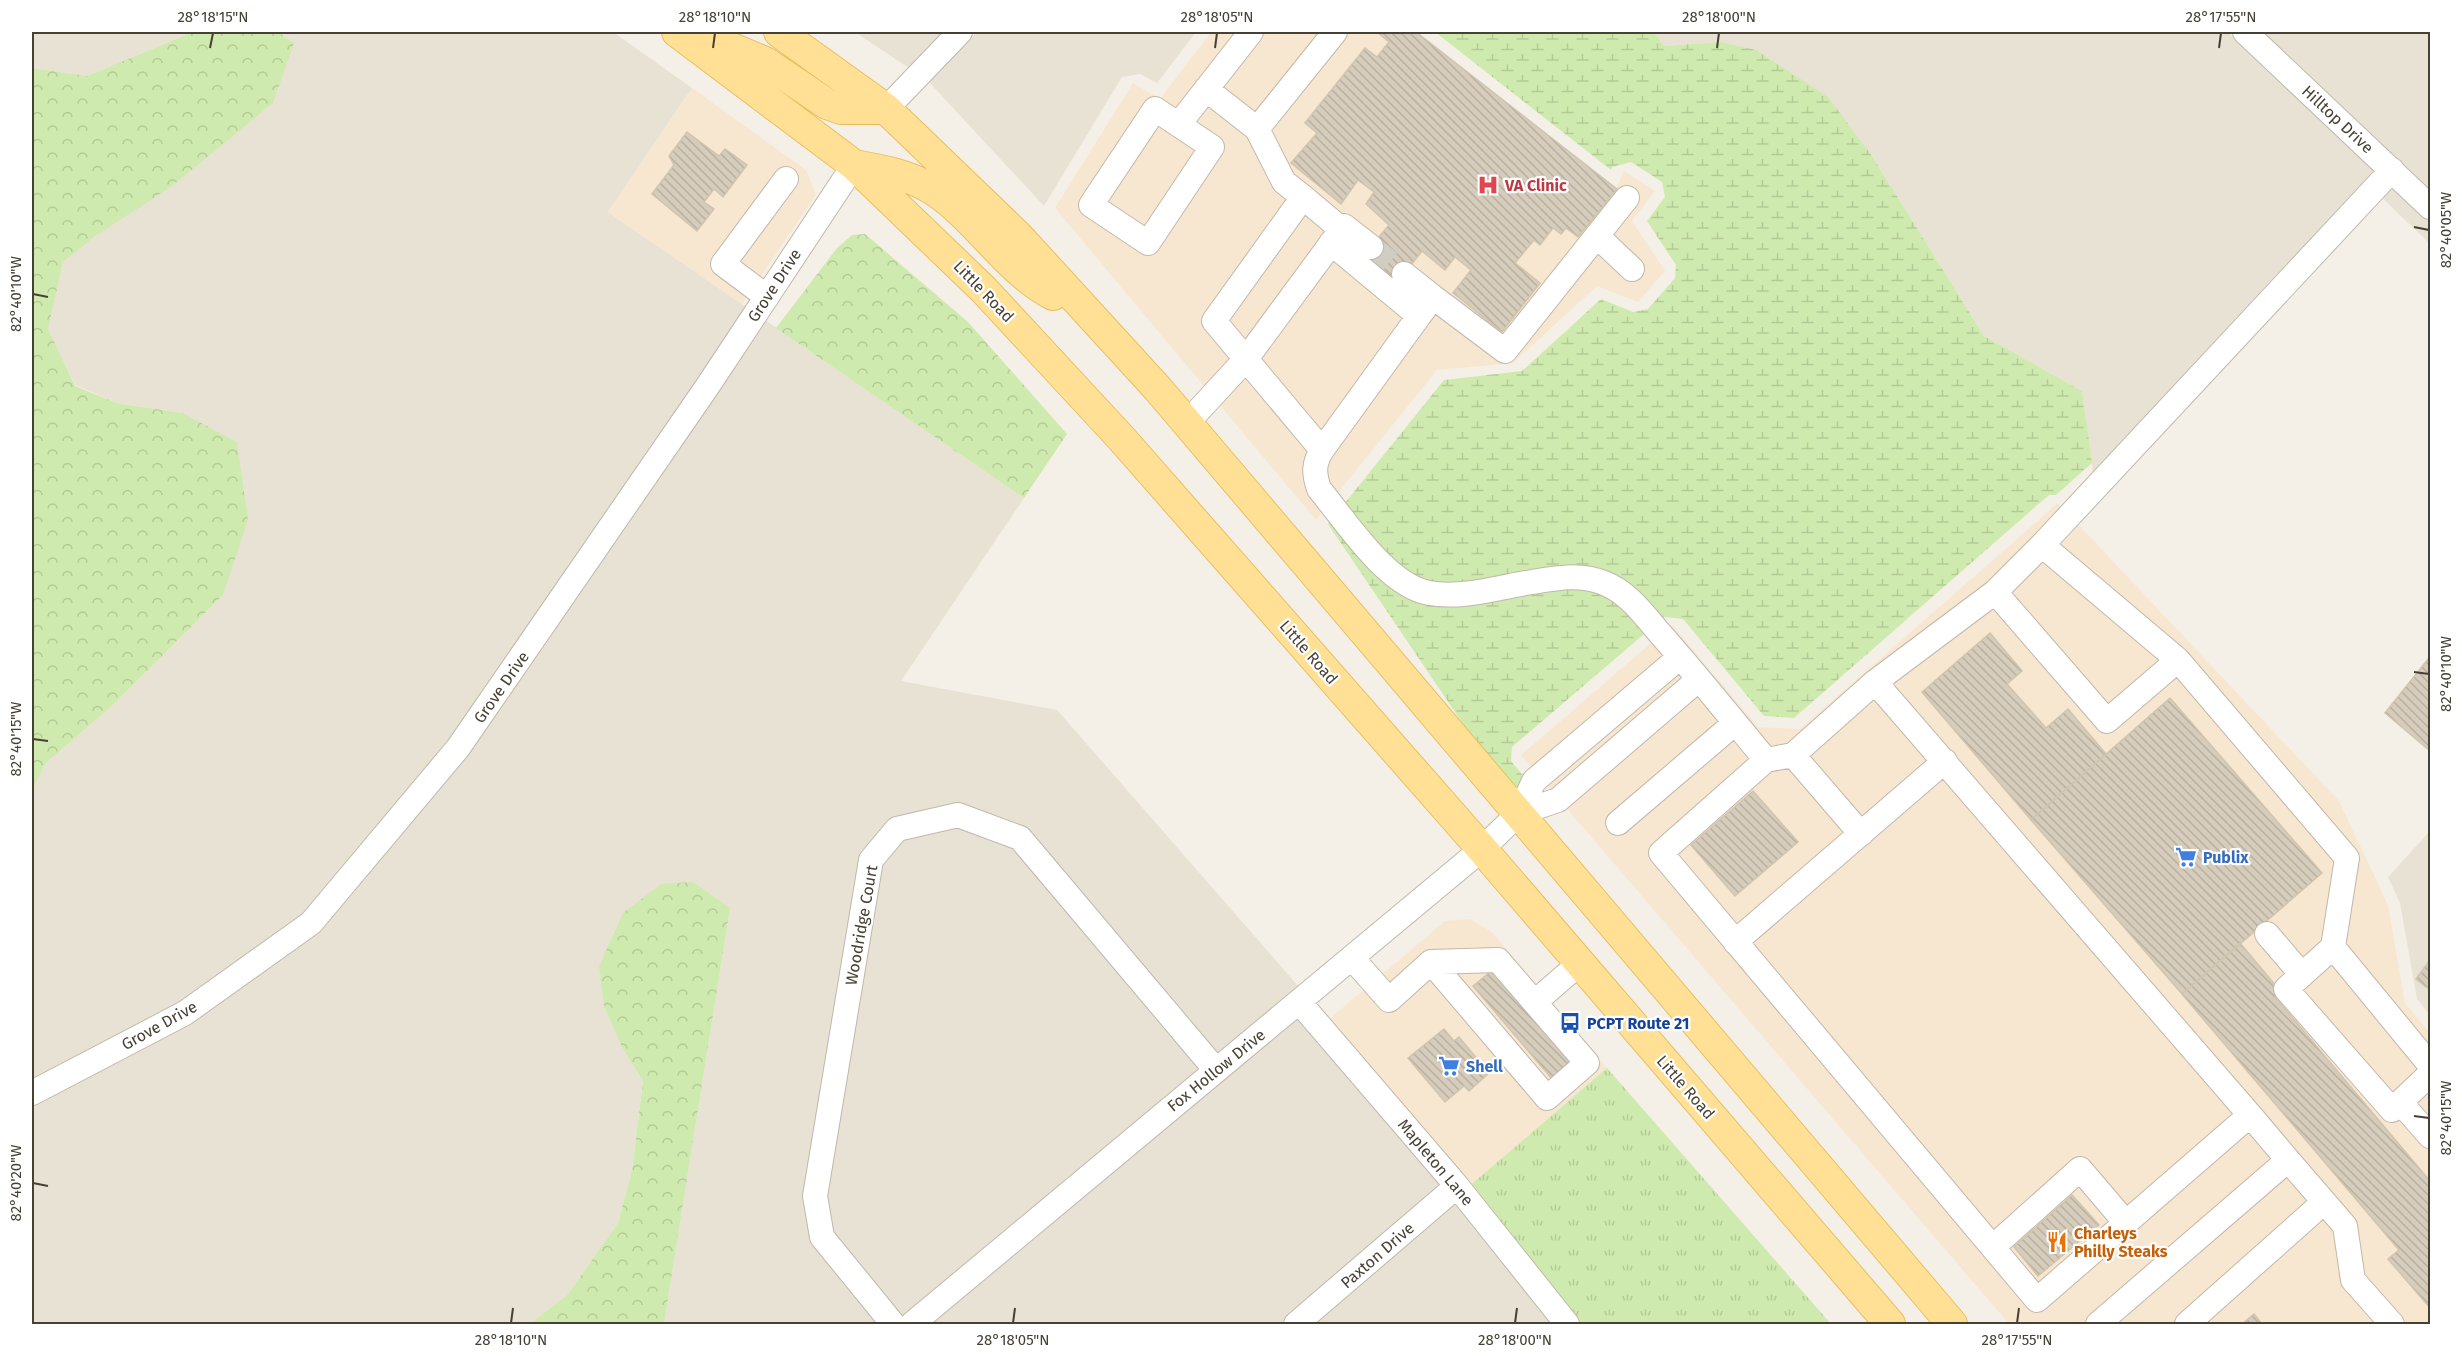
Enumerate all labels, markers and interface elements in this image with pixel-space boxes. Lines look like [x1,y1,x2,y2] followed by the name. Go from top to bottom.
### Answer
[177,8,249,26] text: 28°18'15"N
[679,8,751,26] text: 28°18'10"N
[1181,8,1253,26] text: 28°18'05"N
[1682,8,1756,26] text: 28°18'00"N
[2186,8,2256,26] text: 28°17'55"N
[2298,81,2377,157] street label: Hilltop Drive
[1476,173,1500,197] hospital icon: VA Clinic
[1504,176,1567,195] place label: VA Clinic
[2437,191,2455,268] text: 82°40'05"W
[744,245,805,325] street label: Grove Drive
[7,255,25,332] text: 82°40'10"W
[950,257,1018,326] street label: Little Road
[1276,617,1341,688] street label: Little Road
[2437,635,2455,712] text: 82°40'10"W
[470,648,533,727] street label: Grove Drive
[7,701,25,776] text: 82°40'15"W
[2174,845,2198,869] supermarket icon: Publix
[2203,848,2249,867] place label: Publix
[842,863,881,987] street label: Woodridge Court
[118,997,200,1054] street label: Grove Drive
[1558,1011,1582,1035] bus stop icon: PCPT Route 21
[1587,1014,1689,1033] place label: PCPT Route 21
[1163,1025,1269,1116] street label: Fox Hollow Drive
[1653,1052,1718,1123] street label: Little Road
[1437,1054,1461,1078] supermarket icon: Shell
[1466,1057,1503,1076] place label: Shell
[2437,1080,2455,1155] text: 82°40'15"W
[1394,1115,1477,1209] street label: Mapleton Lane
[7,1144,25,1221] text: 82°40'20"W
[1337,1218,1418,1292] street label: Paxton Drive
[2074,1224,2168,1261] place label: Charleys Philly Steaks
[2045,1230,2069,1254] restaurant icon: Charleys Philly Steaks
[475,1331,547,1349] text: 28°18'10"N
[977,1331,1049,1349] text: 28°18'05"N
[1478,1331,1552,1349] text: 28°18'00"N
[1982,1331,2052,1349] text: 28°17'55"N

